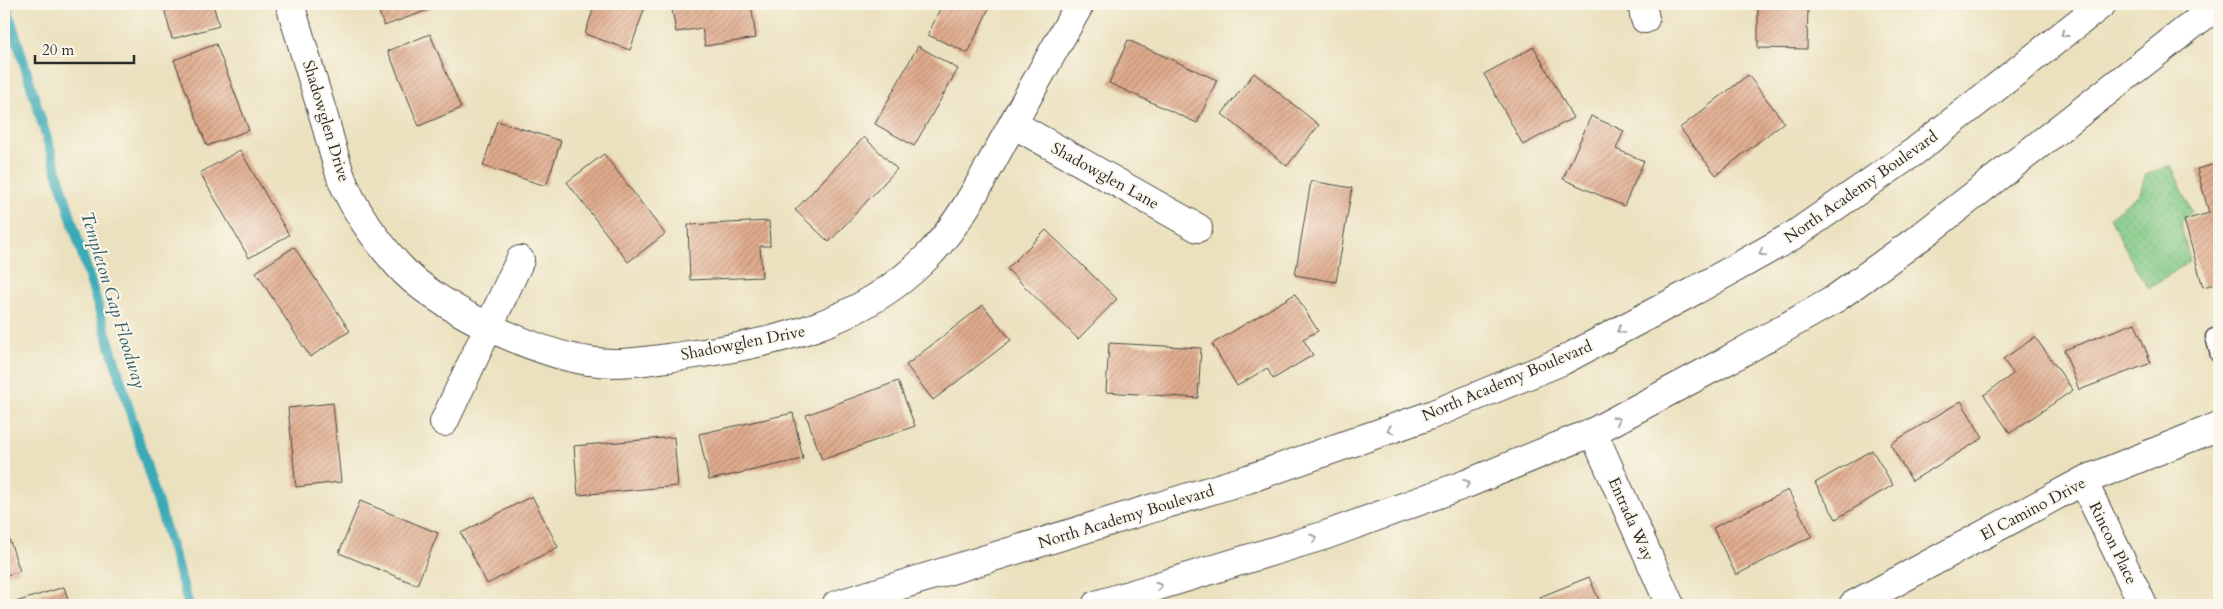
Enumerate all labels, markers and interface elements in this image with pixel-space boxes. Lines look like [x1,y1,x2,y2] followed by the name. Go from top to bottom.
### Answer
[2060,29,2069,38] one-way arrow
[35,32,134,64] scale bar
[42,40,74,60] text: 20 m
[297,57,355,185] street label: Shadowglen Drive
[1780,125,1943,248] street label: North Academy Boulevard
[1047,137,1163,215] street label: Shadowglen Lane
[74,208,152,392] water label: Templeton Gap Floodway
[1759,247,1768,257] one-way arrow
[679,320,807,366] street label: Shadowglen Drive
[1616,324,1625,334] one-way arrow
[1419,335,1596,427] street label: North Academy Boulevard
[1611,416,1620,426] one-way arrow
[1387,424,1395,434] one-way arrow
[1977,472,2089,546] street label: El Camino Drive
[1603,474,1659,565] street label: Entrada Way
[1462,479,1471,489] one-way arrow
[1035,480,1217,554] street label: North Academy Boulevard
[2084,498,2142,588] street label: Rincon Place
[1310,534,1318,544] one-way arrow
[1154,581,1163,591] one-way arrow

